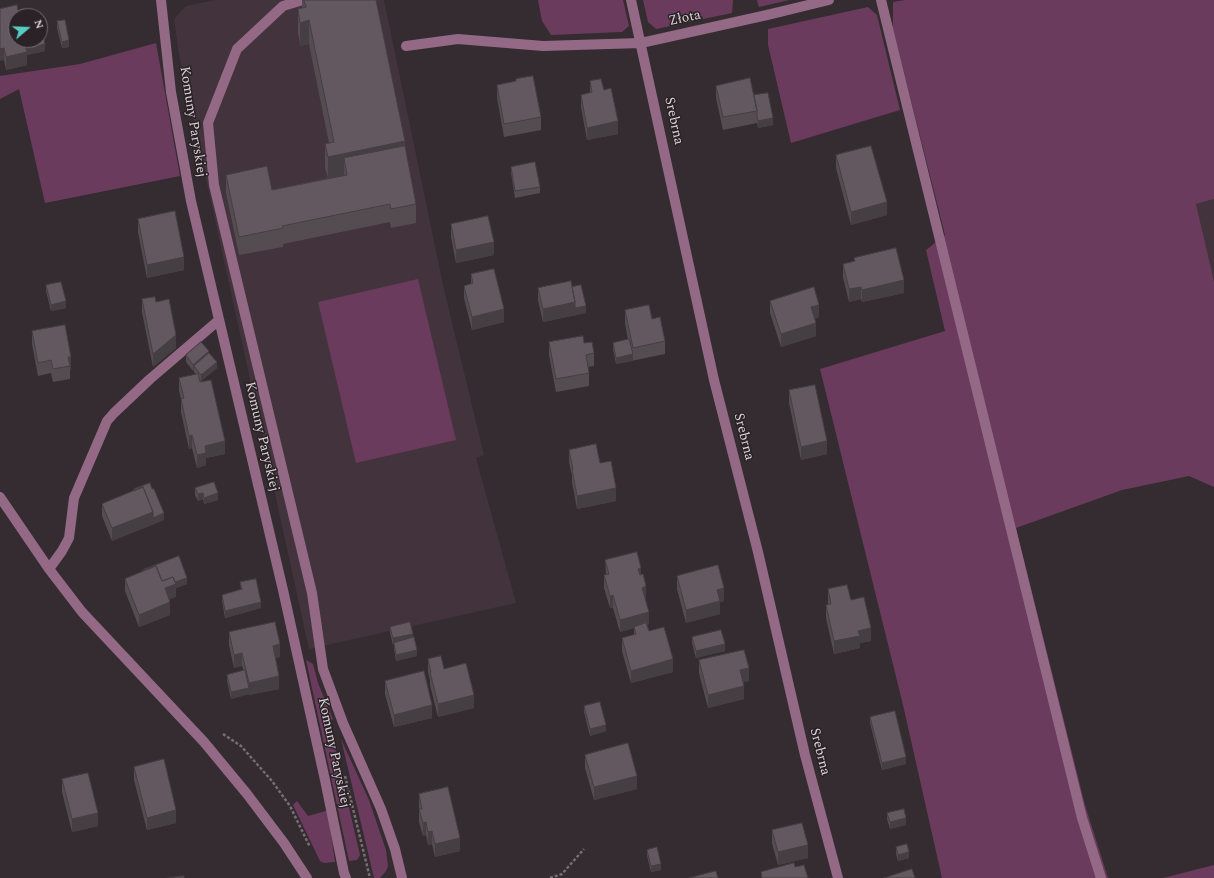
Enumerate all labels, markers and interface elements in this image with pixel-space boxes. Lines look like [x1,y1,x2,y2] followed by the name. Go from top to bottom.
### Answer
[667,7,703,31] street label: Złota
[8,8,48,48] north arrow
[29,17,48,31] text: N
[175,65,209,179] street label: Komuny Paryskiej
[660,96,686,146] street label: Srebrna
[240,380,282,494] street label: Komuny Paryskiej
[729,412,757,462] street label: Srebrna
[313,696,353,810] street label: Komuny Paryskiej
[805,727,833,777] street label: Srebrna

